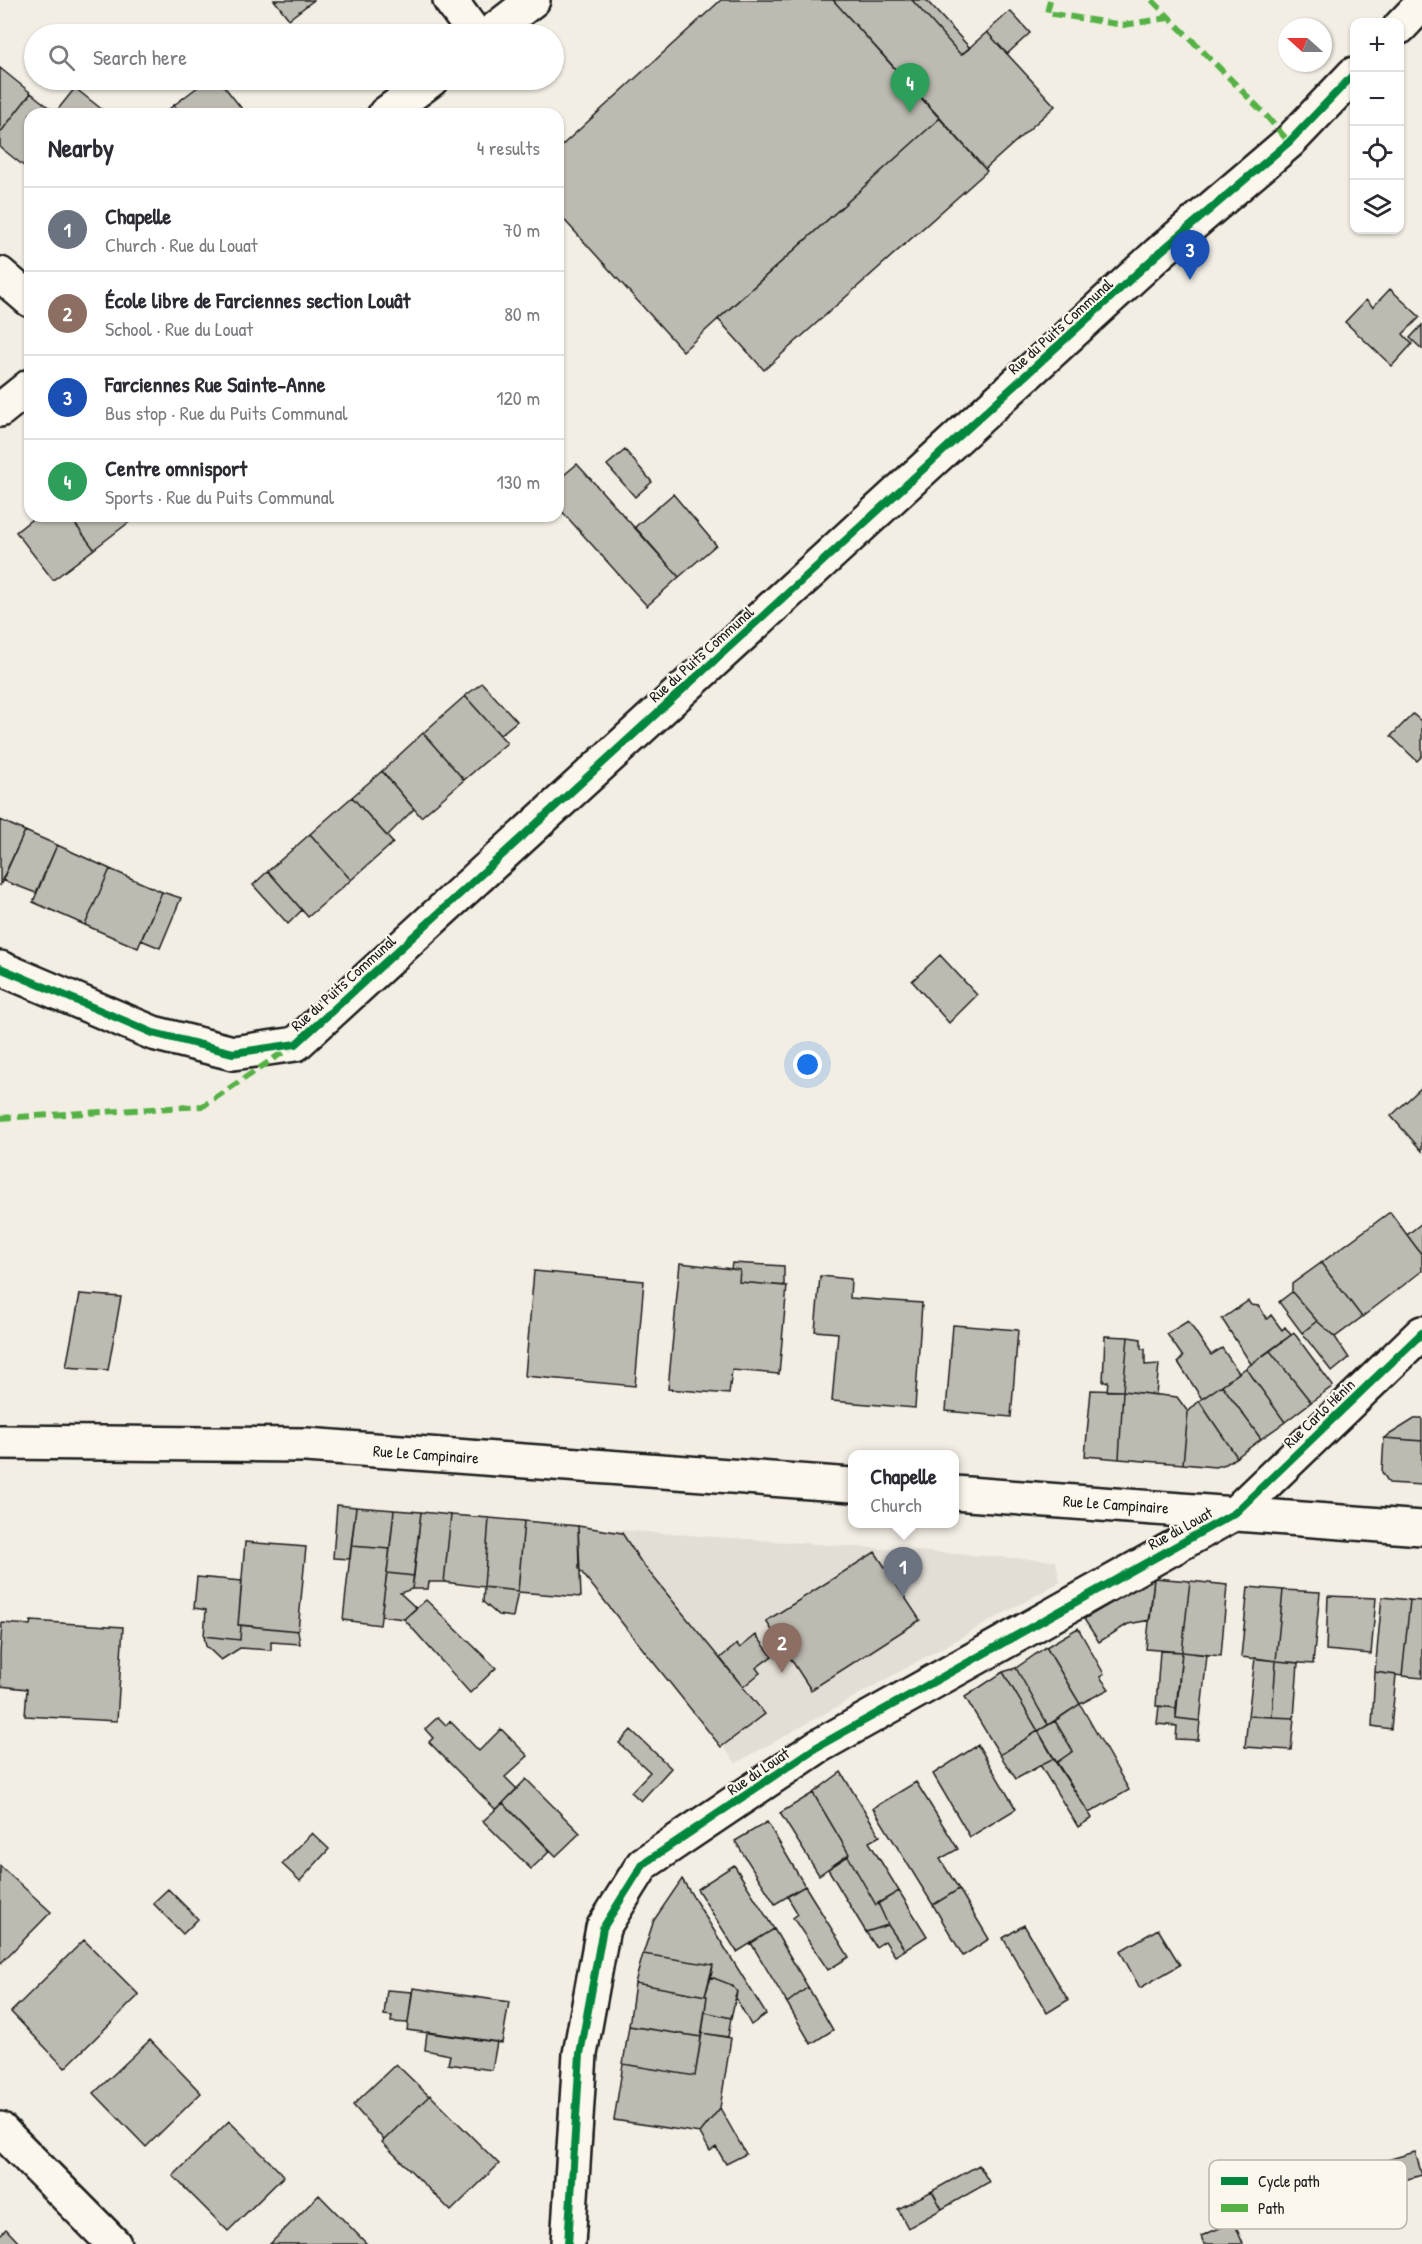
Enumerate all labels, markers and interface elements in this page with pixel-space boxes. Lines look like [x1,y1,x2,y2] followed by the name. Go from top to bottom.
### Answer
[1278,18,1332,72] north arrow
[1350,18,1404,234] map controls
[1350,18,1404,72] button: +
[24,24,564,90] search box
[45,41,78,74] icon: search
[93,42,187,72] text: Search here
[890,63,930,113] pin: 4
[1350,72,1404,126] button: −
[1350,126,1404,180] button: locate
[48,130,114,165] text: Nearby
[477,134,540,161] text: 4 results
[1350,180,1404,234] button: layers
[105,201,171,231] text: Chapelle
[64,216,71,243] text: 1
[503,216,540,243] text: 70 m
[1170,230,1210,280] pin: 3
[105,231,258,258] text: Church · Rue du Louat
[1003,272,1118,379] street label: Rue du Puits Communal
[105,285,410,315] text: École libre de Farciennes section Louât
[63,300,72,327] text: 2
[504,300,540,327] text: 80 m
[105,315,253,342] text: School · Rue du Louat
[105,369,326,399] text: Farciennes Rue Sainte-Anne
[63,384,72,411] text: 3
[496,384,540,411] text: 120 m
[105,399,348,426] text: Bus stop · Rue du Puits Communal
[105,453,247,483] text: Centre omnisport
[64,468,71,495] text: 4
[497,468,540,495] text: 130 m
[105,483,334,510] text: Sports · Rue du Puits Communal
[644,600,759,707] street label: Rue du Puits Communal
[286,929,401,1036] street label: Rue du Puits Communal
[793,1050,822,1079] your location
[1279,1373,1359,1453] street label: Rue Carlo Hénin
[373,1439,480,1469] street label: Rue Le Campinaire
[848,1450,959,1528] popup
[870,1461,937,1491] text: Chapelle
[1063,1489,1170,1519] street label: Rue Le Campinaire
[870,1491,922,1518] text: Church
[1144,1501,1217,1555] street label: Rue du Louat
[884,1548,922,1597] pin: 1
[762,1624,802,1673] pin: 2
[723,1742,794,1800] street label: Rue du Louat
[1209,2160,1407,2229] legend
[1258,2170,1320,2192] text: Cycle path
[1258,2197,1284,2219] text: Path

